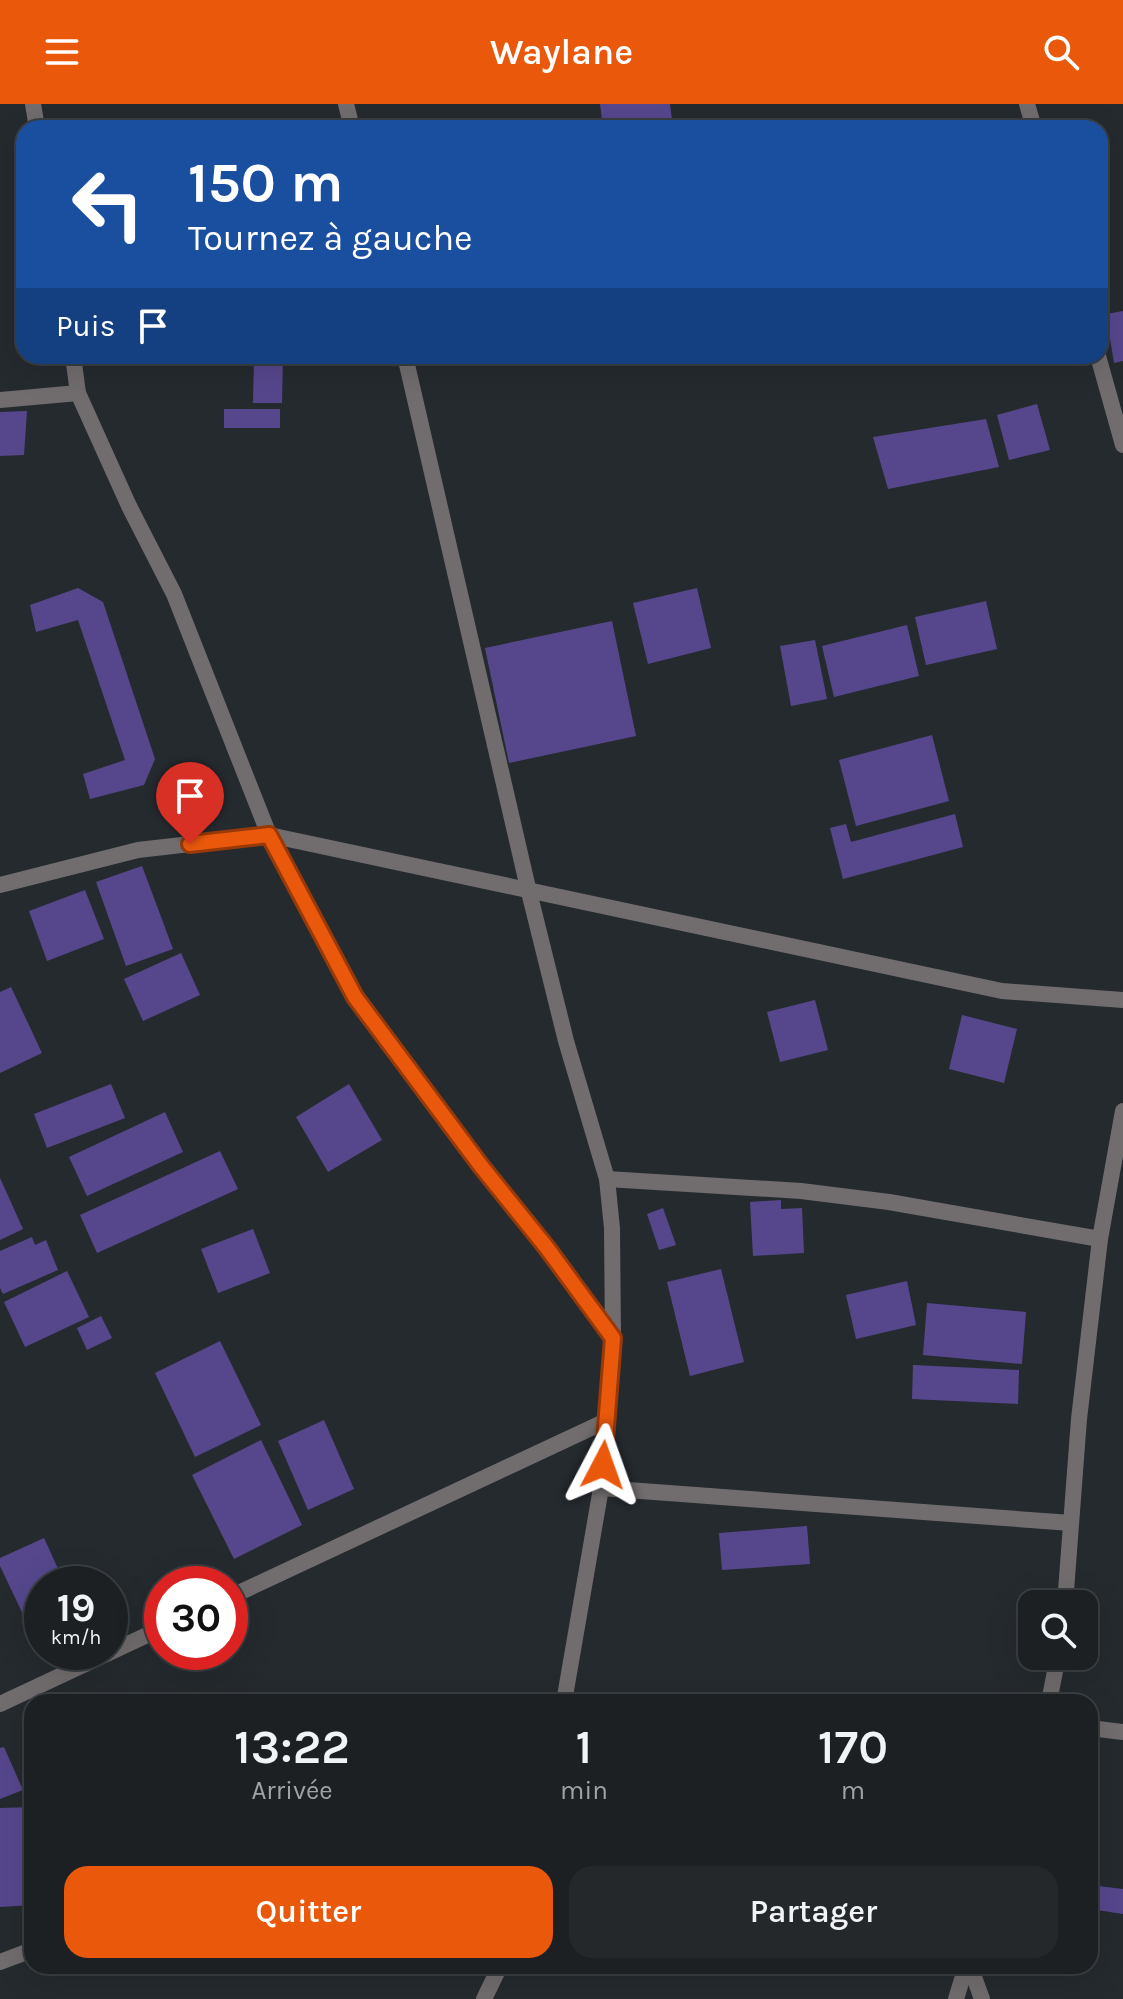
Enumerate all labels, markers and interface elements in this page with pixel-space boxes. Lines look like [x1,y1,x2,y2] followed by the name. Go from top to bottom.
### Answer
[40,30,84,74] icon: menu
[1039,30,1083,74] icon: search
[490,31,633,73] text: Waylane
[188,150,343,215] text: 150 m
[56,152,160,256] icon: left
[188,217,473,259] text: Tournez à gauche
[131,304,175,348] icon: arrive
[56,308,115,344] text: Puis
[156,762,224,844] pin
[168,774,212,818] icon: arrive
[561,1423,645,1507] position arrow
[144,1566,248,1670] speed limit sign: 30
[57,1584,95,1631] text: 19
[1018,1590,1098,1670] map controls
[1018,1590,1098,1670] button: search
[51,1626,101,1649] text: km/h
[234,1719,350,1775] text: 13:22
[576,1719,592,1775] text: 1
[818,1719,888,1775] text: 170
[251,1775,333,1806] text: Arrivée
[560,1775,608,1806] text: min
[841,1775,865,1806] text: m
[64,1866,553,1958] button: Quitter
[569,1866,1058,1958] button: Partager

